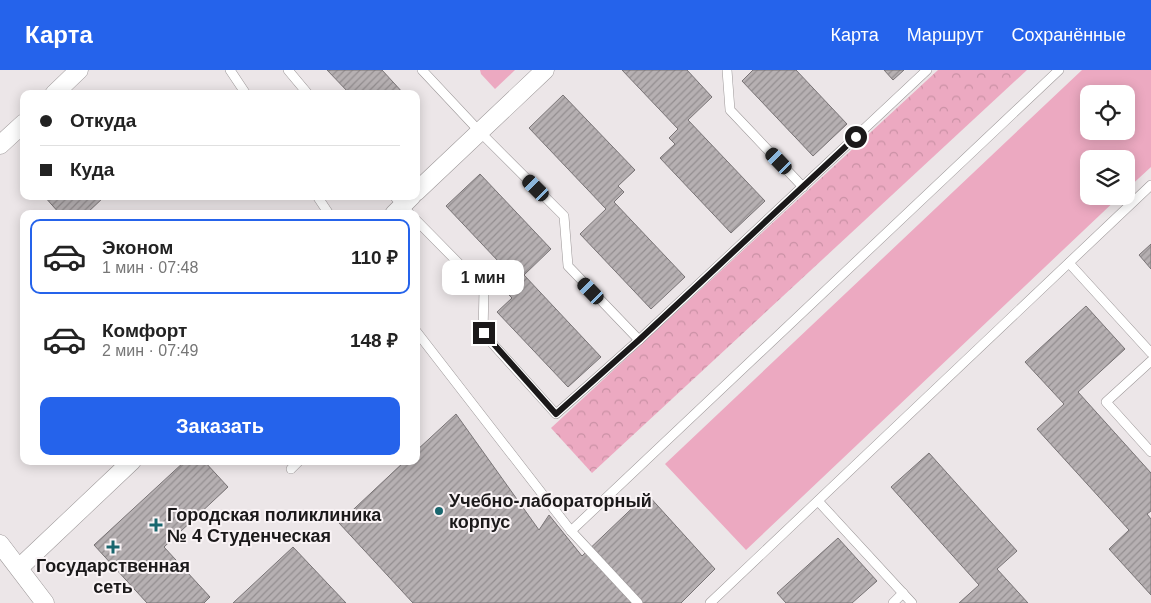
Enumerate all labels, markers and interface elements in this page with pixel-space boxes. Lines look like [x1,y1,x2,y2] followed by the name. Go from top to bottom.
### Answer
[25,21,93,48] text: Карта
[831,25,879,45] text: Карта
[907,25,983,45] text: Маршрут
[1011,25,1126,45] text: Сохранённые
[1080,85,1135,205] map controls
[1080,85,1135,140] button: locate
[70,110,136,131] text: Откуда
[845,126,867,148] route start
[763,145,794,177] car
[1080,150,1135,205] button: layers
[70,159,114,180] text: Куда
[520,172,551,204] car
[42,234,87,279] icon: car
[102,237,173,258] text: Эконом
[351,247,398,268] text: 110 ₽
[102,259,198,276] text: 1 мин · 07:48
[443,260,525,296] callout: 1 мин
[461,269,505,286] text: 1 мин
[575,275,606,307] car
[42,317,87,362] icon: car
[102,320,187,341] text: Комфорт
[473,322,495,344] route end
[350,330,398,351] text: 148 ₽
[102,342,198,359] text: 2 мин · 07:49
[40,397,400,455] button: Заказать
[449,491,652,532] place label: Учебно-лабораторный корпус
[167,505,382,546] place label: Городская поликлиника № 4 Студенческая
[433,505,445,517] marker: Учебно-лабораторный корпус
[149,518,163,532] marker: Городская поликлиника № 4 Студенческая
[107,541,119,553] marker: Государственная сеть
[36,556,190,597] place label: Государственная сеть

